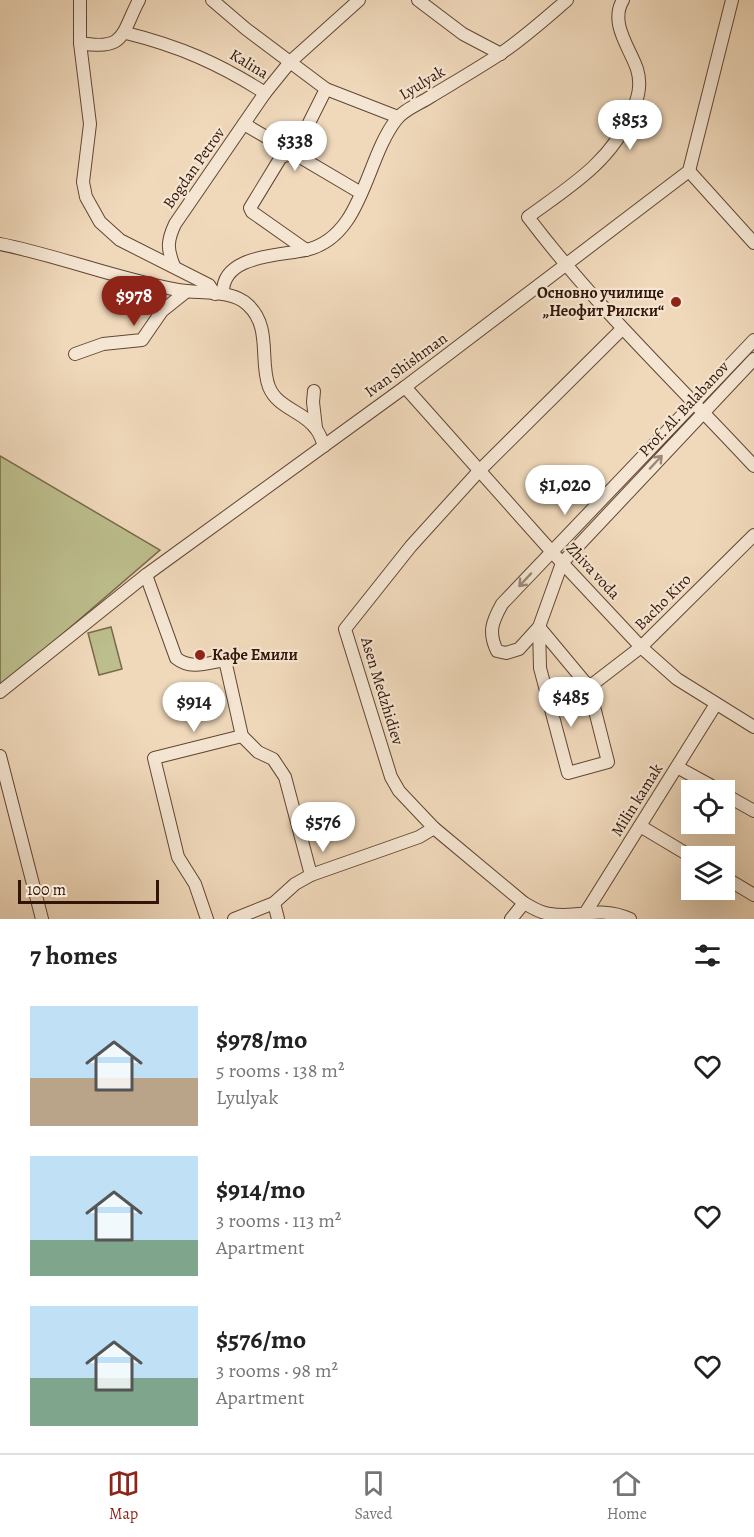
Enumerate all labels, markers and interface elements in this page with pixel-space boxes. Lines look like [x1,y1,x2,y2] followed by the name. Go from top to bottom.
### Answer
[225,44,273,85] street label: Kalina
[395,61,449,105] street label: Lyulyak
[594,100,666,151] pin: $853
[612,106,648,133] text: $853
[259,121,331,172] pin: $338
[158,122,231,213] street label: Bogdan Petrov
[277,127,313,154] text: $338
[98,276,170,327] pin: $978
[116,282,152,309] text: $978
[537,282,664,322] place label: Основно училище „Неофит Рилски“
[669,295,683,309] marker: Основно училище „Неофит Рилски“
[360,327,452,403] street label: Ivan Shishman
[634,356,735,462] street label: Prof. Al. Balabanov
[649,455,663,470] one-way arrow
[516,465,614,516] pin: $1,020
[539,471,591,498] text: $1,020
[561,538,625,605] street label: Zhiva voda
[630,569,696,635] street label: Bacho Kiro
[518,572,532,587] one-way arrow
[355,633,409,748] street label: Asen Medzhidiev
[212,644,298,666] place label: Кафе Емили
[193,648,207,662] marker: Кафе Емили
[535,677,607,728] pin: $485
[158,682,230,733] pin: $914
[553,683,589,710] text: $485
[176,688,212,715] text: $914
[606,759,668,841] street label: Milin kamak
[681,780,735,900] map controls
[681,780,735,834] button: locate
[287,802,359,853] pin: $576
[305,808,341,835] text: $576
[681,846,735,900] button: layers
[18,877,159,905] scale bar
[27,879,66,901] text: 100 m
[30,938,118,973] text: 7 homes
[691,939,724,972] icon: filters
[216,1022,308,1057] text: $978/mo
[78,1030,150,1102] icon: home
[691,1050,724,1083] icon: heart
[216,1057,345,1084] text: 5 rooms · 138 m²
[216,1084,278,1111] text: Lyulyak
[216,1172,305,1207] text: $914/mo
[78,1180,150,1252] icon: home
[691,1200,724,1233] icon: heart
[216,1207,341,1234] text: 3 rooms · 113 m²
[216,1234,305,1261] text: Apartment
[216,1322,306,1357] text: $576/mo
[78,1330,150,1402] icon: home
[691,1350,724,1383] icon: heart
[216,1357,338,1384] text: 3 rooms · 98 m²
[216,1384,305,1411] text: Apartment
[107,1467,140,1525] tab: Map
[354,1467,392,1525] tab: Saved
[607,1467,647,1525] tab: Home

